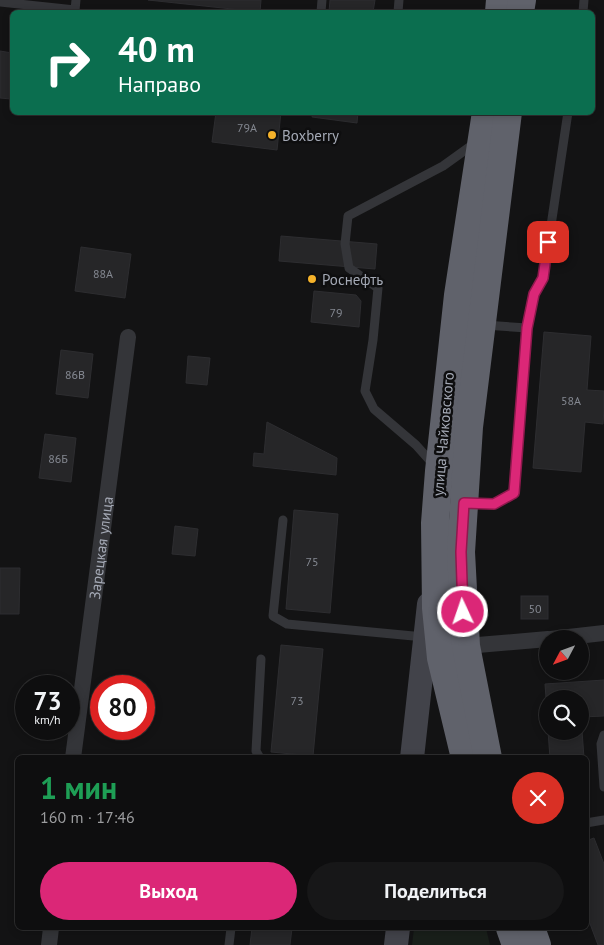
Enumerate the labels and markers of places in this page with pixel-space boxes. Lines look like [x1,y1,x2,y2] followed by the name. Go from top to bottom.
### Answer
[282,126,339,145] place label: Boxberry
[266,129,278,141] marker: Boxberry
[527,221,569,263] pin
[322,270,383,289] place label: Роснефть
[306,273,318,285] marker: Роснефть

